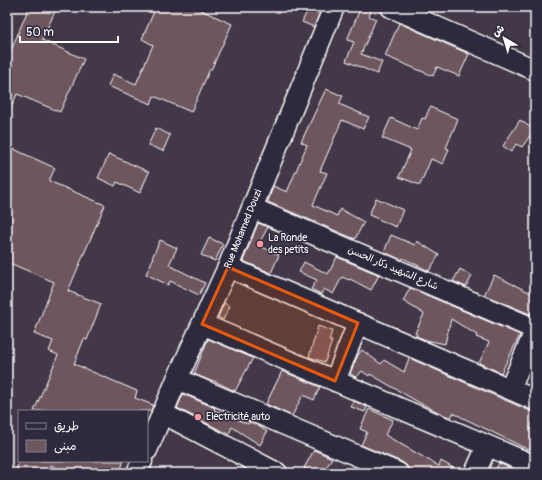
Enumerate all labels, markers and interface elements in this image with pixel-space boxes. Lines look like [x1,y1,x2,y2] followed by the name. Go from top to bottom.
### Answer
[20,18,118,44] scale bar
[484,18,524,58] north arrow
[489,22,507,39] text: ش
[26,25,54,40] text: 50 m
[222,187,264,270] street label: Rue Mohamed Douzi
[268,232,309,256] place label: La Ronde des petits
[255,239,265,249] marker: La Ronde des petits
[346,244,440,293] street label: شارع الشهيد دكار الحسن
[18,410,148,462] legend
[206,411,271,423] place label: Electricité auto
[193,412,203,422] marker: Electricité auto
[54,419,79,434] text: طريق
[54,439,77,454] text: مبنى

